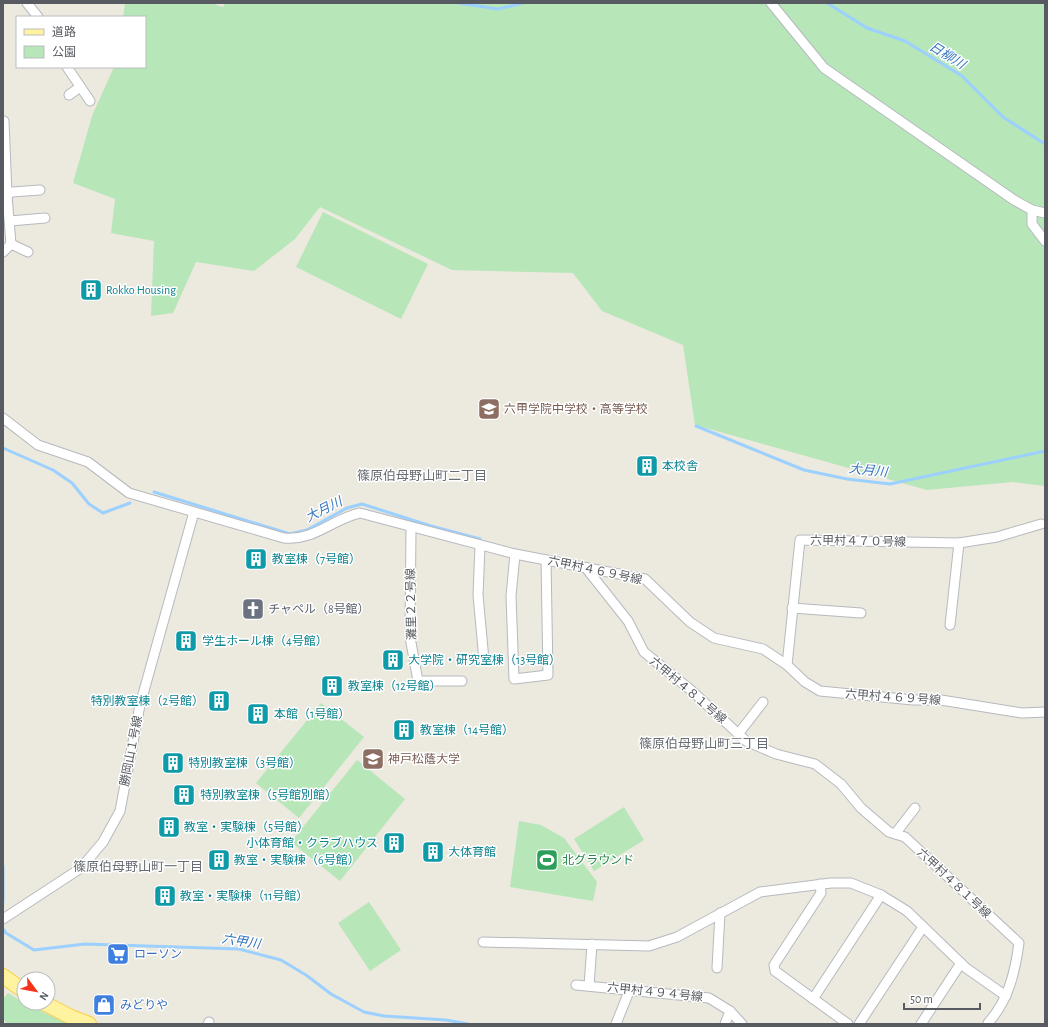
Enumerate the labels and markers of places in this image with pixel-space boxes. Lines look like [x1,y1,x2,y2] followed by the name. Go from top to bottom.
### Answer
[78,277,104,303] building icon: Rokko Housing
[106,284,176,296] place label: Rokko Housing
[476,396,502,422] school or university icon: 六甲学院中学校・高等学校
[504,402,648,415] place label: 六甲学院中学校・高等学校
[634,453,660,479] building icon: 本校舎
[662,460,698,472] place label: 本校舎
[243,546,269,572] building icon: 教室棟（7号館）
[272,552,361,565] place label: 教室棟（7号館）
[240,596,266,622] church icon: チャペル（8号館）
[268,602,370,615] place label: チャペル（8号館）
[173,628,199,654] building icon: 学生ホール棟（4号館）
[202,634,328,647] place label: 学生ホール棟（4号館）
[380,647,406,673] building icon: 大学院・研究室棟（13号館）
[408,653,561,666] place label: 大学院・研究室棟（13号館）
[319,673,345,699] building icon: 教室棟（12号館）
[348,679,442,692] place label: 教室棟（12号館）
[206,688,232,714] building icon: 特別教室棟（2号館）
[91,694,204,707] place label: 特別教室棟（2号館）
[245,701,271,727] building icon: 本館（1号館）
[274,707,350,720] place label: 本館（1号館）
[391,717,417,743] building icon: 教室棟（14号館）
[420,723,514,736] place label: 教室棟（14号館）
[360,746,386,772] school or university icon: 神戸松蔭大学
[160,750,186,776] building icon: 特別教室棟（3号館）
[388,752,460,765] place label: 神戸松蔭大学
[188,756,301,769] place label: 特別教室棟（3号館）
[171,782,197,808] building icon: 特別教室棟（5号館別館）
[200,788,337,801] place label: 特別教室棟（5号館別館）
[156,814,182,840] building icon: 教室・実験棟（5号館）
[184,820,309,833] place label: 教室・実験棟（5号館）
[381,830,407,856] building icon: 小体育館・クラブハウス
[246,836,378,849] place label: 小体育館・クラブハウス
[420,839,446,865] building icon: 大体育館
[448,845,496,858] place label: 大体育館
[206,847,232,873] building icon: 教室・実験棟（6号館）
[534,847,560,873] sports icon: 北グラウンド
[234,853,360,866] place label: 教室・実験棟（6号館）
[562,853,634,866] place label: 北グラウンド
[152,883,178,909] building icon: 教室・実験棟（11号館）
[180,889,308,902] place label: 教室・実験棟（11号館）
[105,941,131,967] supermarket icon: ローソン
[134,948,182,960] place label: ローソン
[91,992,117,1018] shop icon: みどりや
[120,998,168,1011] place label: みどりや

